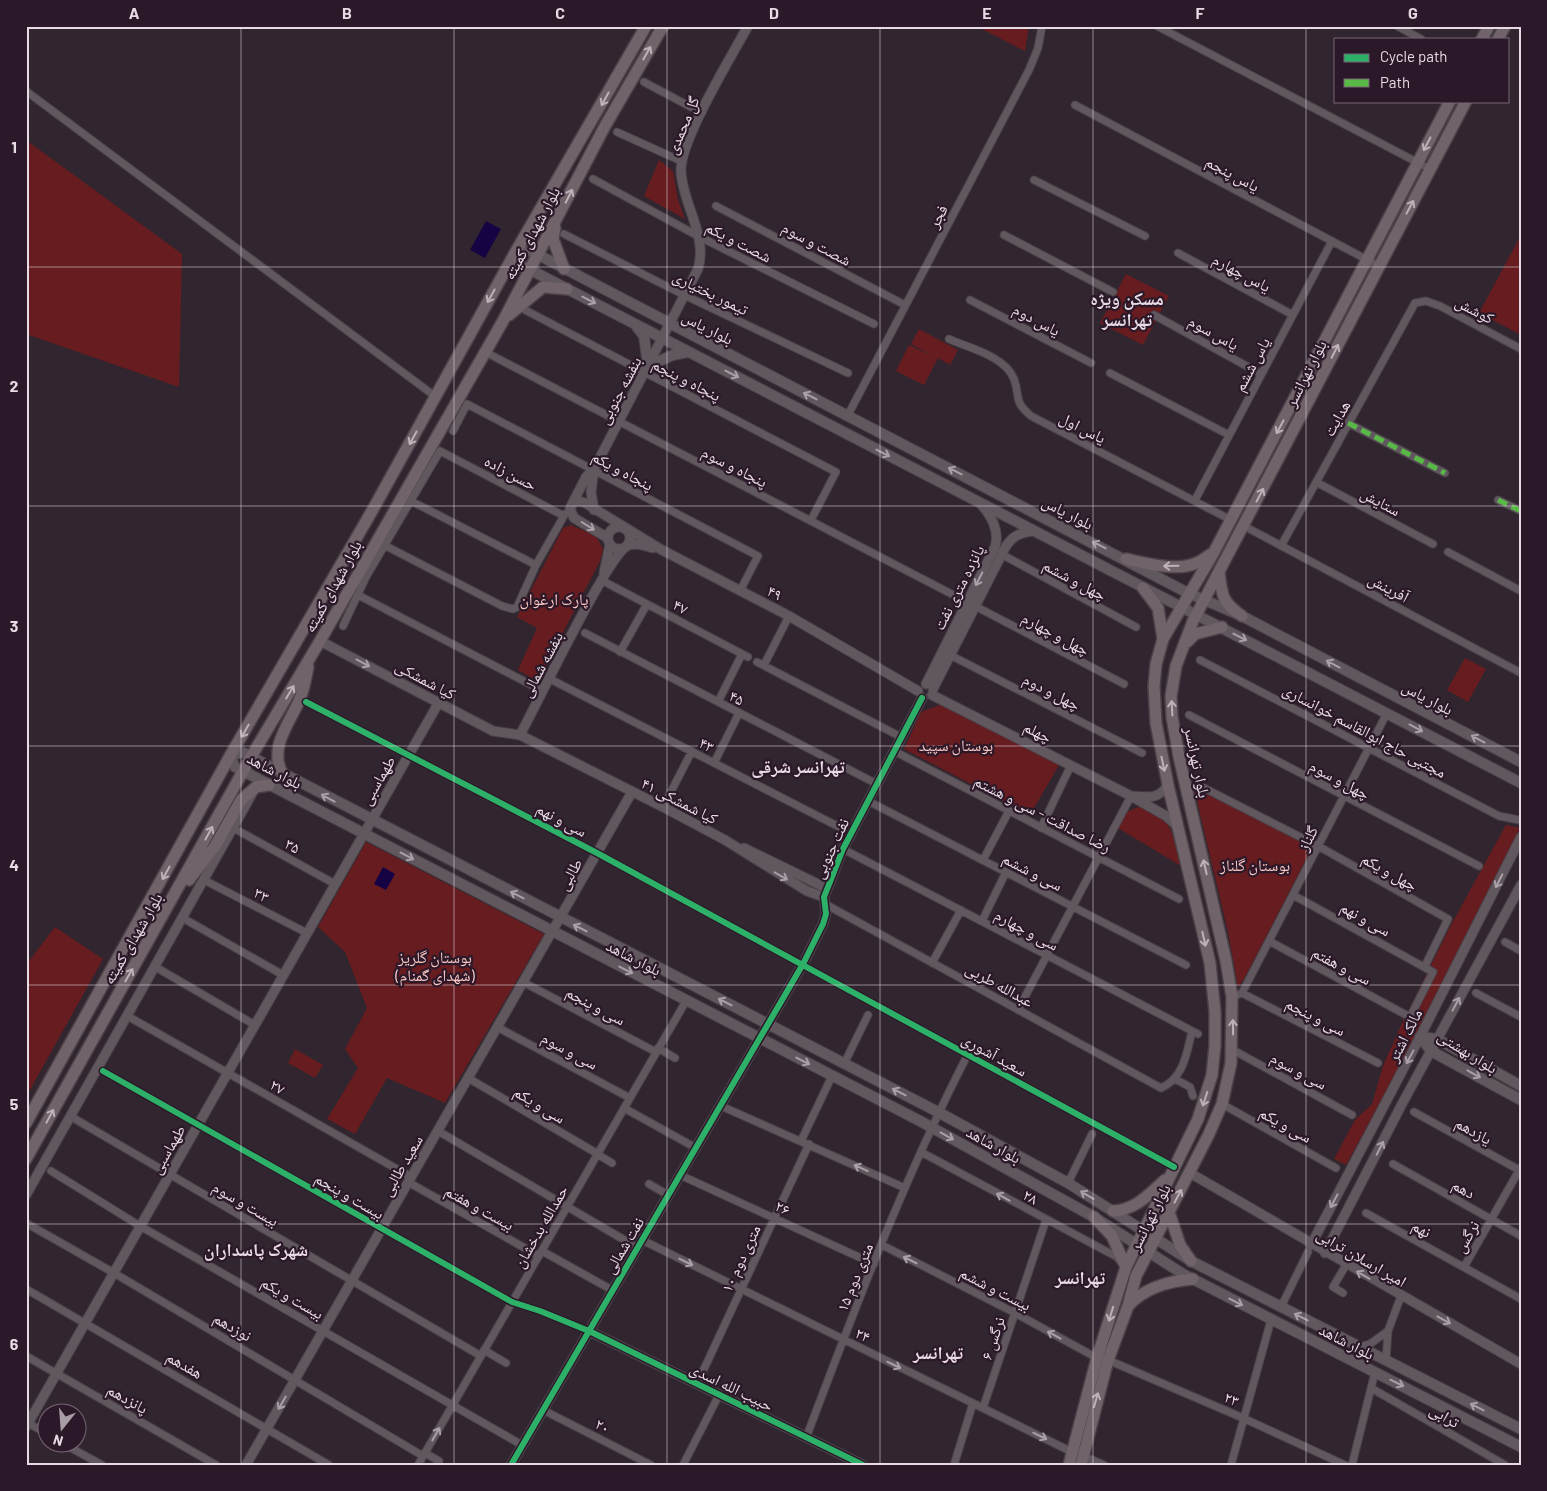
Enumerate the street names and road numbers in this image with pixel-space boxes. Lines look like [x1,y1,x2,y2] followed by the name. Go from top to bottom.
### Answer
[661,93,705,158] street label: گل محمدی
[1202,151,1263,197] street label: یاس پنجم
[499,183,565,283] street label: بلوار شهدای کمیته
[923,201,952,232] street label: فجر
[702,216,775,267] street label: شصت و یکم
[778,217,855,271] street label: شصت و سوم
[1209,249,1274,297] street label: یاس چهارم
[669,266,752,320] street label: تیمور بختیاری
[1452,291,1498,329] street label: کوشش
[1009,299,1064,341] street label: یاس دوم
[678,306,737,350] street label: بلوار یاس
[1184,310,1243,355] street label: یاس سوم
[1229,334,1275,395] street label: یاس ششم
[1280,336,1331,411] street label: بلوار تهرانسر
[593,353,647,428] street label: بنفشه جنوبی
[649,354,725,406] street label: پنجاه و پنجم
[1318,397,1354,439] street label: هدایت
[1056,407,1109,449] street label: یاس اول
[698,441,771,493] street label: پنجاه و سوم
[588,446,657,496] street label: پنجاه و یکم
[481,450,540,495] street label: حسن زاده
[1357,483,1404,521] street label: ستایش
[1038,491,1097,535] street label: بلوار یاس
[299,537,367,636] street label: بلوار شهدای کمیته
[928,541,989,634] street label: پانزده متری نفت
[1039,554,1110,605] street label: چهل و ششم
[1364,568,1413,608] street label: آفرینش
[764,580,786,604] street label: ۴۹
[670,594,692,618] street label: ۴۷
[1018,607,1093,661] street label: چهل و چهارم
[516,628,568,701] street label: بنفشه شمالی
[392,655,460,705] street label: کیا شمشکی
[1019,669,1084,715] street label: چهل و دوم
[1398,676,1457,720] street label: بلوار یاس
[1279,679,1450,783] street label: مجتبی حاج ابوالقاسم خوانساری
[726,685,748,709] street label: ۴۵
[1020,716,1055,748] street label: چهلم
[1180,724,1215,800] street label: بلوار تهرانسر
[696,732,718,756] street label: ۴۳
[244,748,306,793] street label: بلوار شاهد
[355,752,400,809] street label: طهماسبی
[1306,755,1373,805] street label: چهل و سوم
[971,770,1115,857] street label: رضا صداقت - سی و هشتم
[638,773,722,829] street label: ۴۱ کیا شمشکی
[533,798,590,842] street label: سی و نهم
[808,815,854,882] street label: نفت جنوبی
[1292,822,1322,855] street label: گلناز
[282,833,304,857] street label: ۳۵
[999,848,1066,896] street label: سی و ششم
[1358,848,1421,896] street label: چهل و یکم
[552,855,587,894] street label: طالبی
[251,882,273,906] street label: ۳۳
[98,889,167,988] street label: بلوار شهدای کمیته
[1337,897,1394,941] street label: سی و نهم
[991,904,1062,956] street label: سی و چهارم
[603,935,665,980] street label: بلوار شاهد
[1308,942,1375,990] street label: سی و هفتم
[962,958,1037,1012] street label: عبدالله طربی
[562,981,629,1030] street label: سی و پنجم
[1282,993,1349,1041] street label: سی و پنجم
[1382,1005,1426,1066] street label: مالک اشتر
[1434,1025,1501,1078] street label: بلوار بهشتی
[538,1027,602,1075] street label: سی و سوم
[958,1028,1031,1081] street label: سعید آشوری
[1267,1047,1331,1095] street label: سی و سوم
[267,1074,289,1098] street label: ۲۷
[510,1081,569,1128] street label: سی و یکم
[1256,1102,1315,1148] street label: سی و یکم
[1451,1112,1496,1149] street label: یازدهم
[145,1121,190,1178] street label: طهماسبی
[963,1121,1025,1168] street label: بلوار شاهد
[376,1131,428,1200] street label: سعید طالبی
[311,1168,388,1224] street label: بیست و پنجم
[1448,1174,1479,1204] street label: دهم
[208,1176,283,1231] street label: بیست و سوم
[441,1180,518,1236] street label: بیست و هفتم
[1124,1180,1175,1255] street label: بلوار تهرانسر
[509,1181,573,1272] street label: حمدالله بدخشان
[1020,1184,1042,1208] street label: ۲۸
[772,1195,794,1219] street label: ۲۶
[599,1213,649,1278] street label: نفت شمالی
[1408,1215,1435,1243] street label: نهم
[1449,1217,1484,1256] street label: نرگس
[716,1221,766,1296] street label: ۱۰ متری دوم
[1313,1224,1410,1292] street label: امیر ارسلان ترابی
[832,1240,878,1315] street label: ۱۵ متری دوم
[956,1262,1035,1316] street label: بیست و ششم
[257,1272,328,1324] street label: بیست و یکم
[209,1307,256,1346] street label: نوزدهم
[976,1314,1010,1363] street label: نرگس ۶
[1316,1319,1378,1364] street label: بلوار شاهد
[852,1322,874,1346] street label: ۲۴
[163,1346,206,1384] street label: هفدهم
[686,1358,777,1416] street label: حبیب الله اسدی
[103,1379,152,1419] street label: پانزدهم
[1222,1386,1242,1410] street label: ۲۳
[1426,1399,1463,1433] street label: ترابی
[592,1413,614,1437] street label: ۲۰

